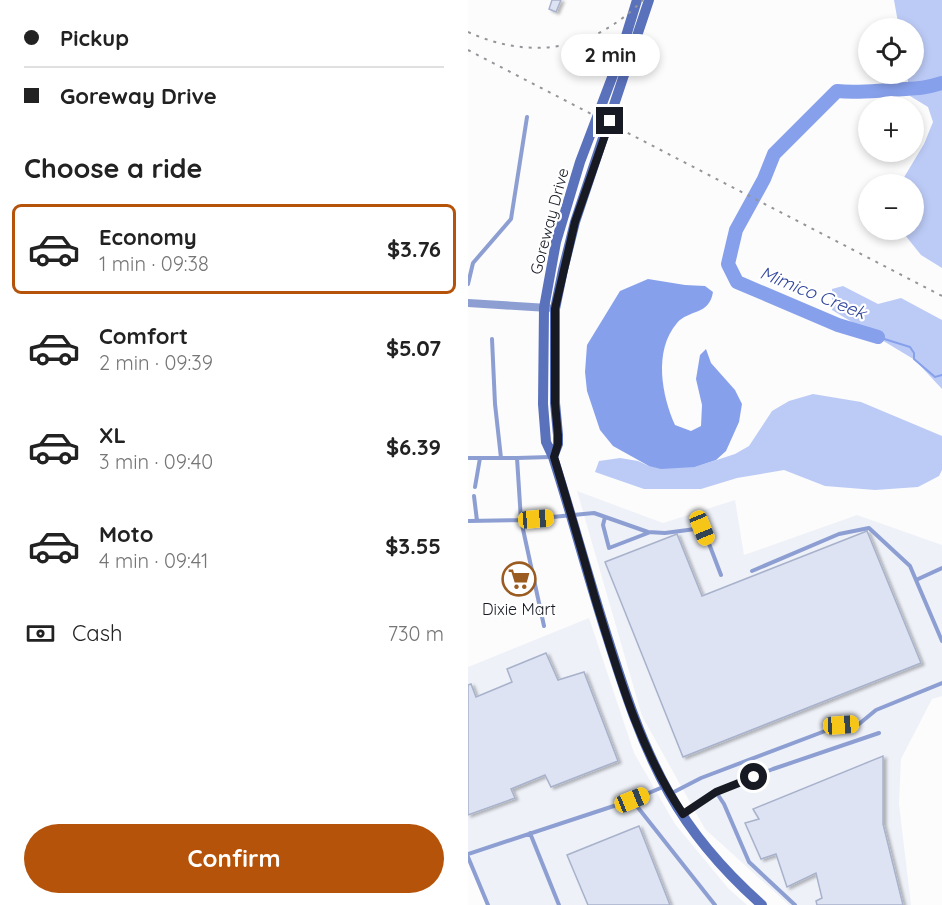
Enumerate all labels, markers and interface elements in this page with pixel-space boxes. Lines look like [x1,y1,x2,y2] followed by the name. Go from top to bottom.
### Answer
[858,18,924,240] map controls
[858,18,924,84] button: locate
[60,24,129,52] text: Pickup
[560,34,660,76] callout: 2 min
[584,42,637,67] text: 2 min
[60,82,217,110] text: Goreway Drive
[858,96,924,162] button: +
[596,107,623,134] route end
[24,151,202,185] text: Choose a ride
[525,166,573,276] street label: Goreway Drive
[858,174,924,240] button: −
[27,222,81,276] icon: car
[99,223,197,251] text: Economy
[387,235,441,263] text: $3.76
[99,251,209,276] text: 1 min · 09:38
[757,261,871,325] water label: Mimico Creek
[27,321,81,375] icon: car
[99,322,188,350] text: Comfort
[386,334,441,362] text: $5.07
[99,350,213,375] text: 2 min · 09:39
[27,420,81,474] icon: car
[99,421,126,449] text: XL
[386,433,441,461] text: $6.39
[99,449,213,474] text: 3 min · 09:40
[517,508,555,530] car
[687,508,717,548] car
[27,519,81,573] icon: car
[99,520,153,548] text: Moto
[385,532,441,560] text: $3.55
[99,548,209,573] text: 4 min · 09:41
[501,561,537,597] supermarket icon: Dixie Mart
[482,599,556,619] place label: Dixie Mart
[24,617,57,650] icon: cash
[72,619,123,647] text: Cash
[388,621,444,646] text: 730 m
[822,715,860,735] car
[740,763,767,790] route start
[612,785,652,815] car
[24,824,444,893] button: Confirm

